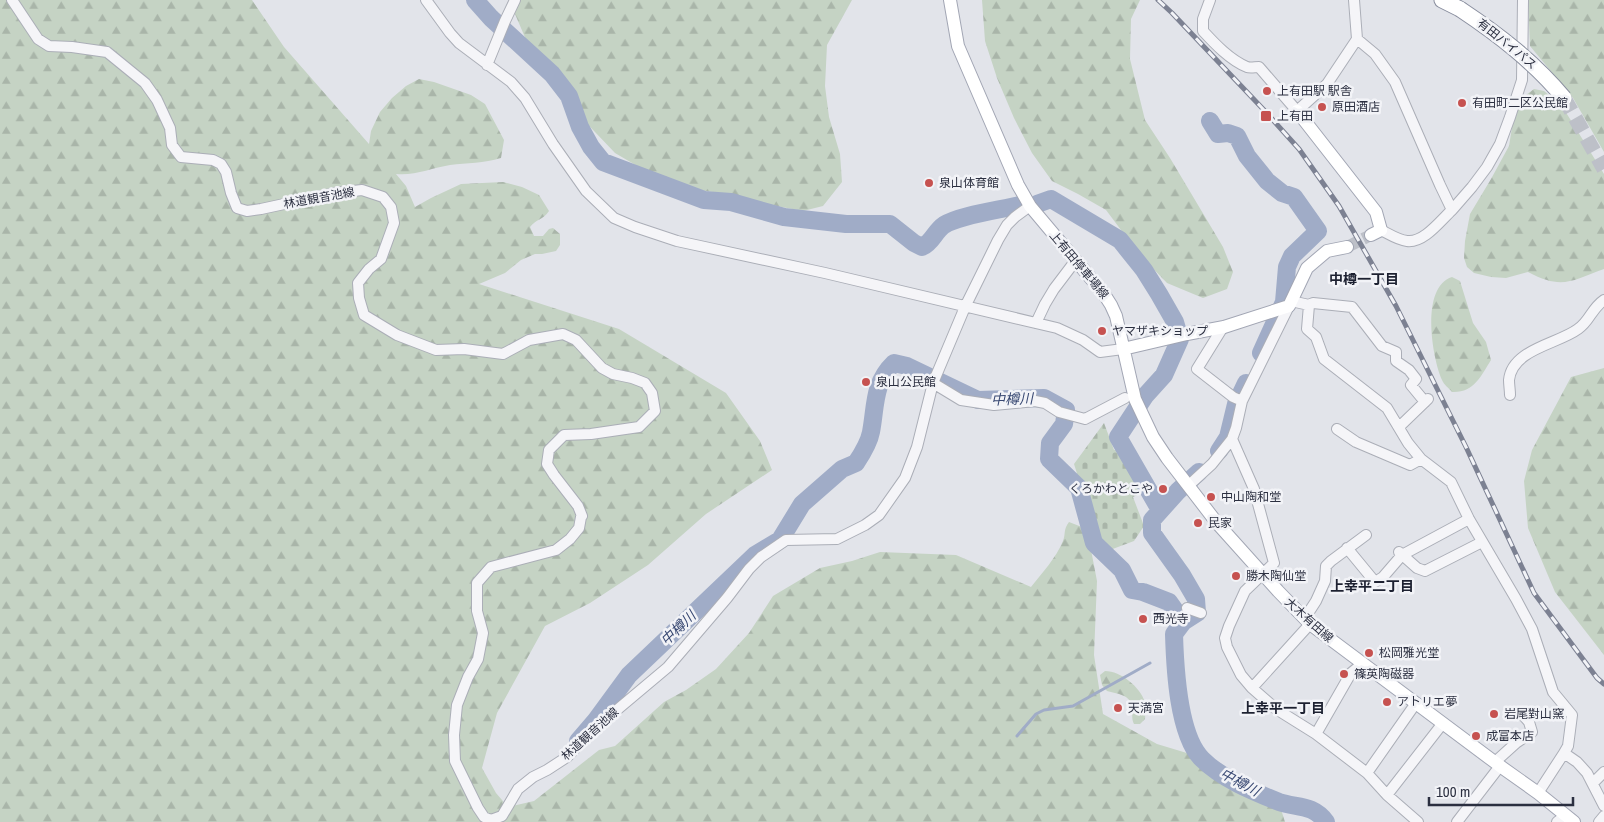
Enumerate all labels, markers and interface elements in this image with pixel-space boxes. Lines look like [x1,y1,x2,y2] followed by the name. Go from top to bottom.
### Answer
[1474,15,1540,73] street label: 有田バイパス
[1277,83,1352,99] place label: 上有田駅 駅舎
[1261,85,1273,97] marker: 上有田駅 駅舎
[1472,95,1568,111] place label: 有田町二区公民館
[1456,97,1468,109] marker: 有田町二区公民館
[1332,99,1380,115] place label: 原田酒店
[1316,101,1328,113] marker: 原田酒店
[1277,108,1313,124] place label: 上有田
[1259,109,1273,123] marker: 上有田
[939,175,999,191] place label: 泉山体育館
[923,177,935,189] marker: 泉山体育館
[282,184,356,212] street label: 林道観音池線
[1046,228,1112,302] street label: 上有田停車場線
[1329,270,1399,288] district label: 中樽一丁目
[1112,323,1208,339] place label: ヤマザキショップ
[1096,325,1108,337] marker: ヤマザキショップ
[876,374,936,390] place label: 泉山公民館
[860,376,872,388] marker: 泉山公民館
[991,389,1035,409] water label: 中樽川
[1069,481,1153,497] place label: くろかわとこや
[1157,483,1169,495] marker: くろかわとこや
[1221,489,1281,505] place label: 中山陶和堂
[1205,491,1217,503] marker: 中山陶和堂
[1208,515,1232,531] place label: 民家
[1192,517,1204,529] marker: 民家
[1246,568,1306,584] place label: 勝木陶仙堂
[1230,570,1242,582] marker: 勝木陶仙堂
[1330,577,1414,595] district label: 上幸平二丁目
[1281,594,1337,646] street label: 大木有田線
[657,606,701,649] water label: 中樽川
[1153,611,1189,627] place label: 西光寺
[1137,613,1149,625] marker: 西光寺
[1379,645,1439,661] place label: 松岡雅光堂
[1363,647,1375,659] marker: 松岡雅光堂
[1354,666,1414,682] place label: 篠英陶磁器
[1338,668,1350,680] marker: 篠英陶磁器
[1397,694,1457,710] place label: アトリエ夢
[1381,696,1393,708] marker: アトリエ夢
[1241,699,1325,717] district label: 上幸平一丁目
[1128,700,1164,716] place label: 天満宮
[1112,702,1124,714] marker: 天満宮
[558,704,622,764] street label: 林道観音池線
[1504,706,1564,722] place label: 岩尾對山窯
[1488,708,1500,720] marker: 岩尾對山窯
[1486,728,1534,744] place label: 成富本店
[1470,730,1482,742] marker: 成富本店
[1217,764,1265,801] water label: 中樽川
[1429,774,1573,806] scale bar
[1436,781,1470,802] text: 100 m

